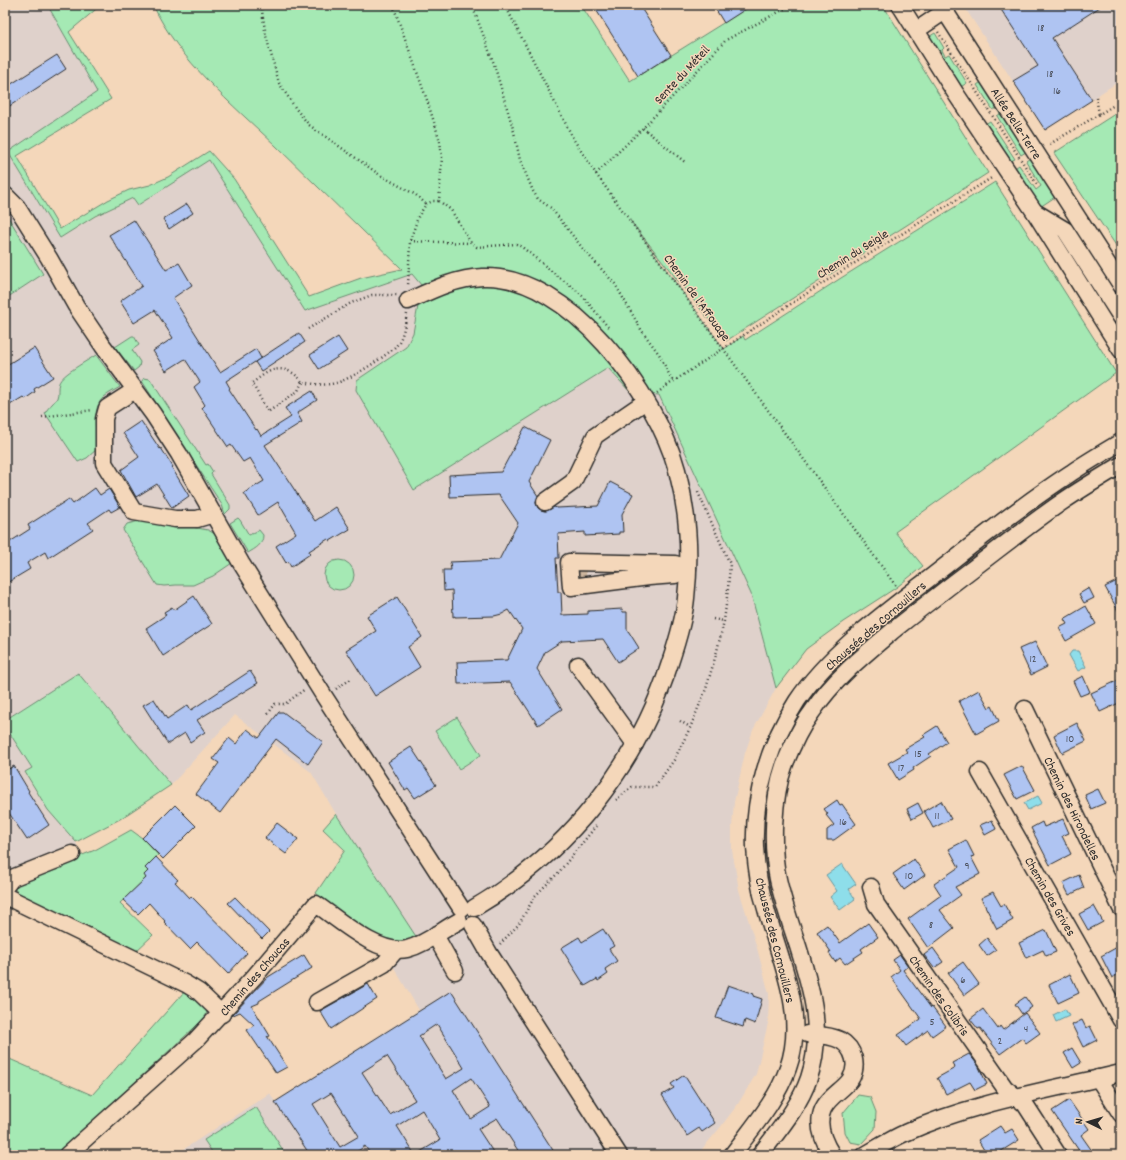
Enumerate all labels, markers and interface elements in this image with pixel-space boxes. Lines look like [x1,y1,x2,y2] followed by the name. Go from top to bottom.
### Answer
[1038,21,1044,37] house number: 18
[650,42,715,110] street label: Sente du Méteil
[1047,67,1053,83] house number: 18
[1053,84,1061,100] house number: 16
[985,85,1045,164] street label: Allée Belle-Terre
[814,225,893,285] street label: Chemin du Seigle
[658,251,734,346] street label: Chemin de l'Affouage
[822,578,931,676] street label: Chaussée des Cornouillers
[1029,652,1037,668] house number: 12
[1066,732,1074,748] house number: 10
[914,747,922,763] house number: 15
[1037,754,1104,864] street label: Chemin des Hirondelles
[898,761,904,777] house number: 17
[935,809,939,825] house number: 11
[839,815,847,831] house number: 16
[1018,854,1079,941] street label: Chemin des Grives
[964,859,970,875] house number: 9
[905,869,913,885] house number: 10
[749,876,798,1005] street label: Chaussée des Cornouillers
[929,918,933,934] house number: 8
[216,934,296,1021] street label: Chemin des Choucas
[903,952,973,1041] street label: Chemin des Colibris
[960,973,966,989] house number: 6
[929,1015,935,1031] house number: 5
[1024,1022,1028,1038] house number: 4
[998,1034,1003,1050] house number: 2
[1068,1102,1108,1142] north arrow
[1072,1117,1088,1125] text: N

